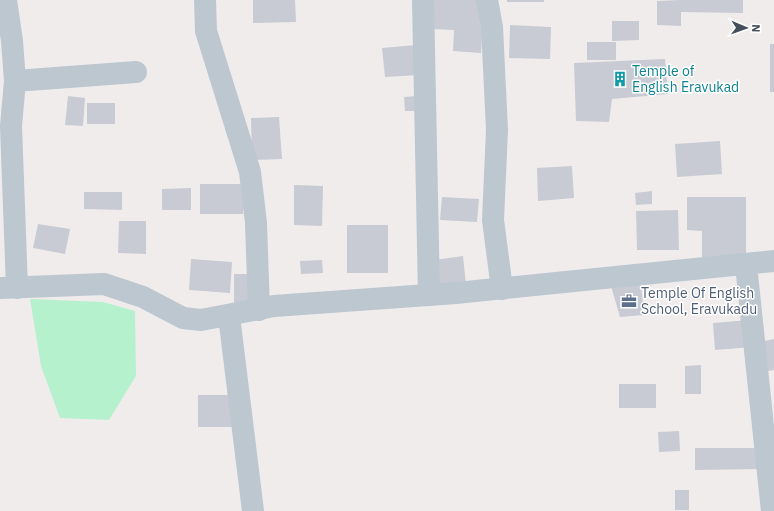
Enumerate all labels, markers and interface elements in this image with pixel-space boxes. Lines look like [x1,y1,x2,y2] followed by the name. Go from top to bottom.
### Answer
[726,8,766,48] north arrow
[749,24,763,33] text: N
[632,62,739,96] place label: Temple of English Eravukad
[611,70,629,88] building icon: Temple of English Eravukad
[641,284,757,318] place label: Temple Of English School, Eravukadu
[620,292,638,310] office icon: Temple Of English School, Eravukadu

